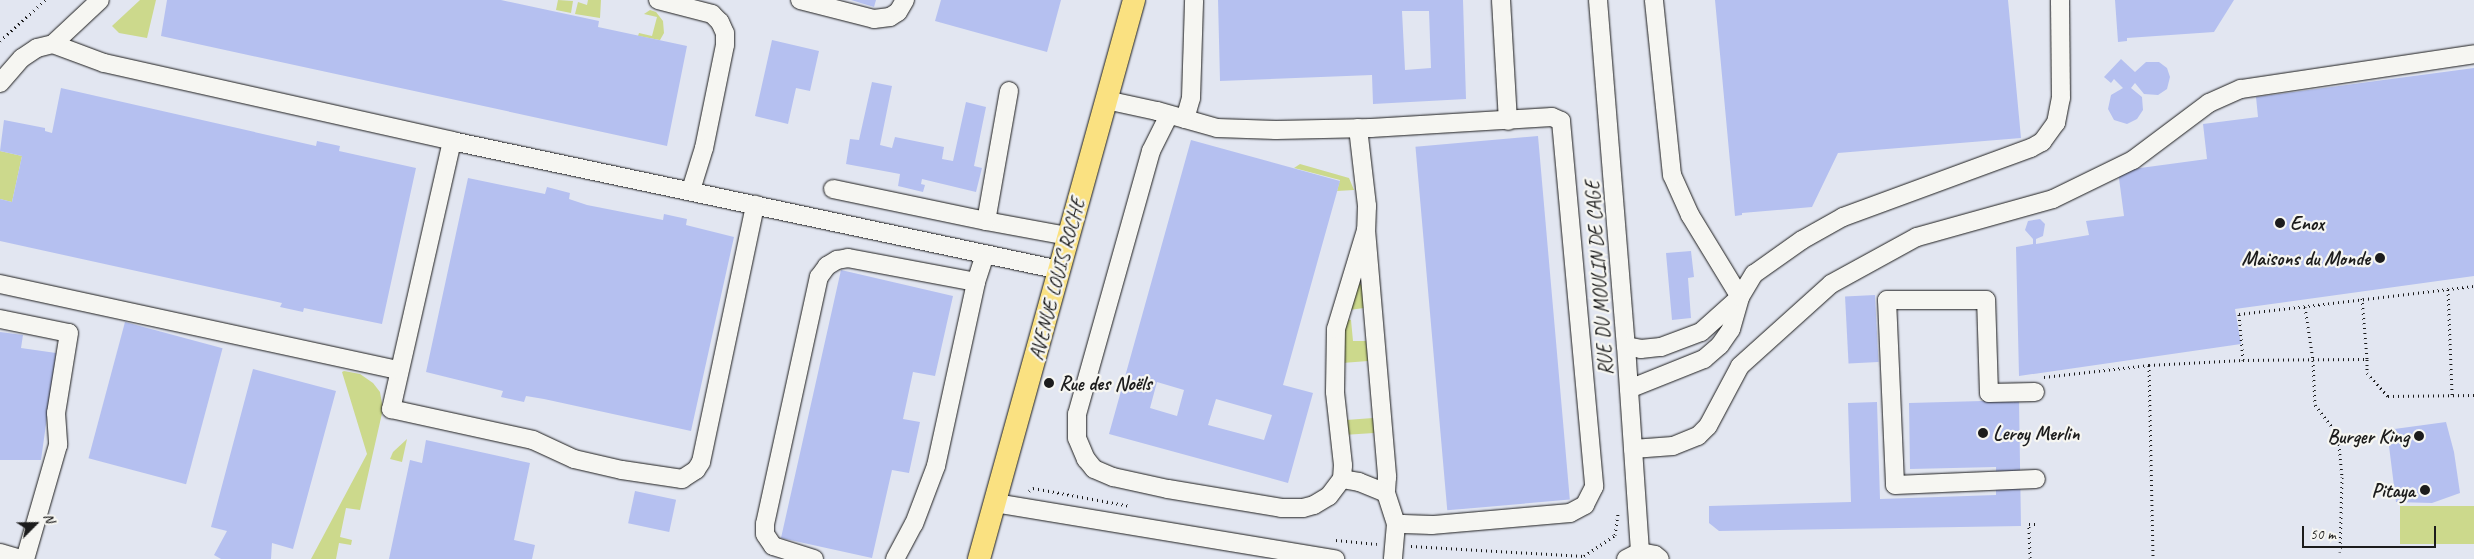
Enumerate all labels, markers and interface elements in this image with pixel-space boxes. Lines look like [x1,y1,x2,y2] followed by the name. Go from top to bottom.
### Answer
[1580,180,1618,376] street label: RUE DU MOULIN DE CAGE
[1024,195,1090,363] street label: AVENUE LOUIS ROCHE
[2290,211,2324,235] place label: Enox
[2274,217,2286,229] marker: Enox
[2242,246,2370,270] place label: Maisons du Monde
[2374,252,2386,264] marker: Maisons du Monde
[1059,371,1151,395] place label: Rue des Noëls
[1043,377,1055,389] marker: Rue des Noëls
[1993,421,2079,445] place label: Leroy Merlin
[2327,424,2409,448] place label: Burger King
[1977,427,1989,439] marker: Leroy Merlin
[2413,430,2425,442] marker: Burger King
[2372,478,2415,502] place label: Pitaya
[2419,484,2431,496] marker: Pitaya
[10,499,60,549] north arrow
[40,511,59,525] text: N
[2304,516,2438,548] scale bar
[2310,525,2336,544] text: 50 m

